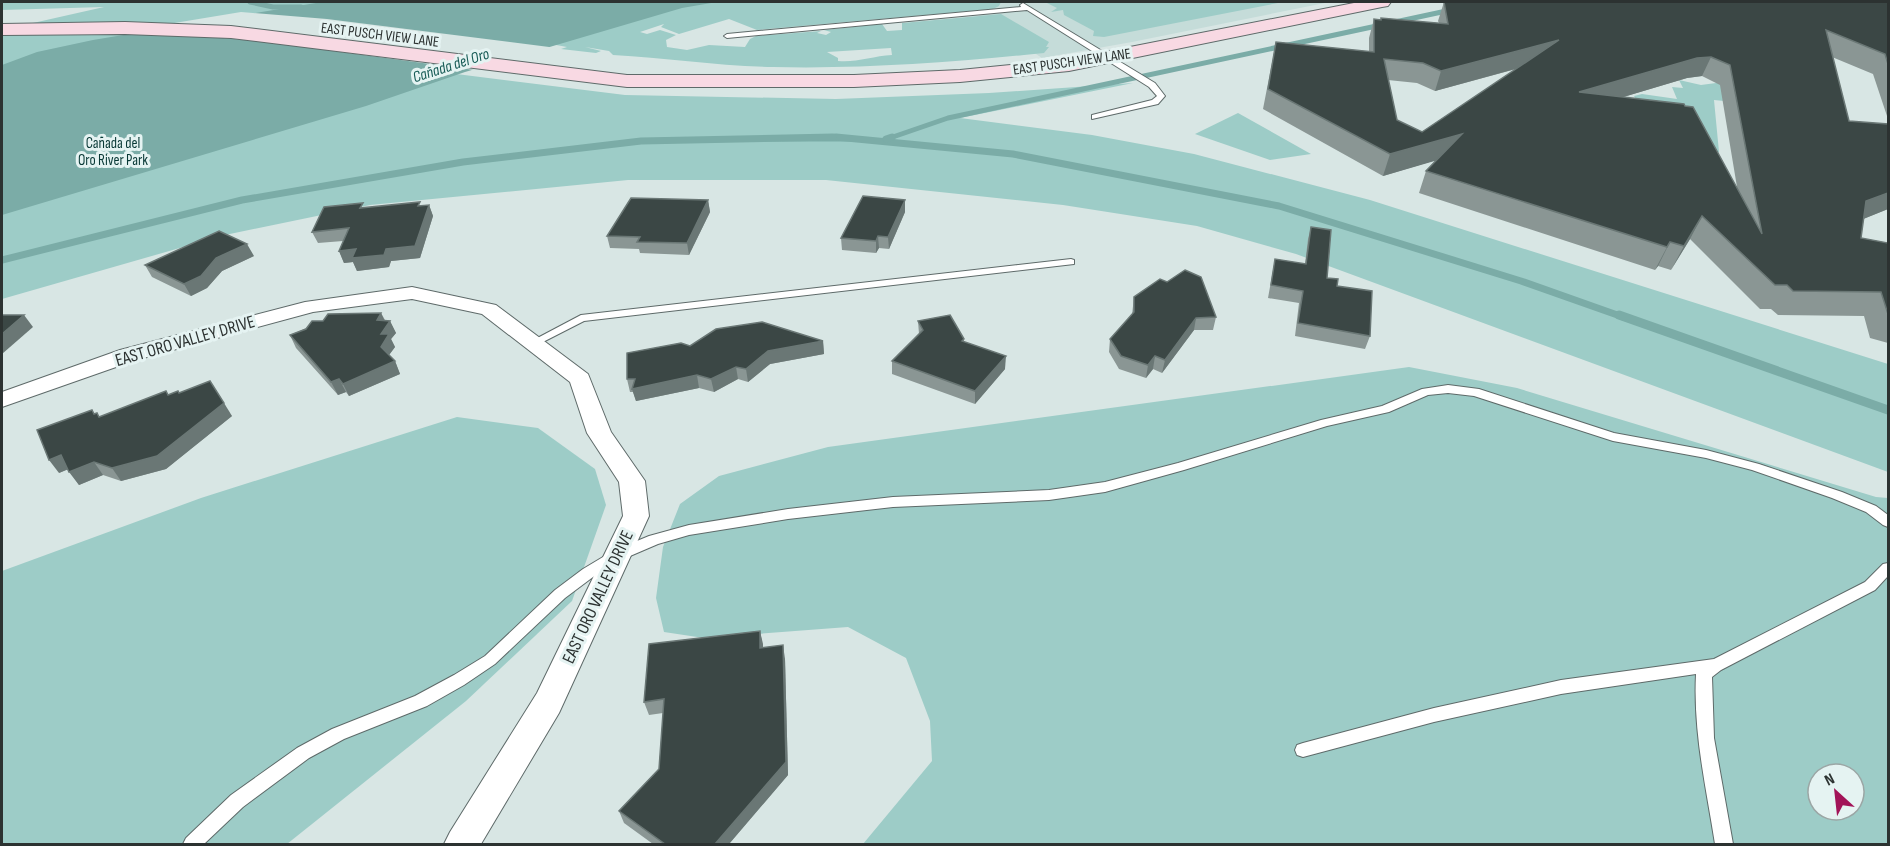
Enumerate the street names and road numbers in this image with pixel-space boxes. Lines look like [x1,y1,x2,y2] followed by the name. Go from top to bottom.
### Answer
[320,18,440,52] street label: EAST PUSCH VIEW LANE
[1012,44,1132,80] street label: EAST PUSCH VIEW LANE
[113,311,257,371] street label: EAST ORO VALLEY DRIVE
[558,527,638,667] street label: EAST ORO VALLEY DRIVE

